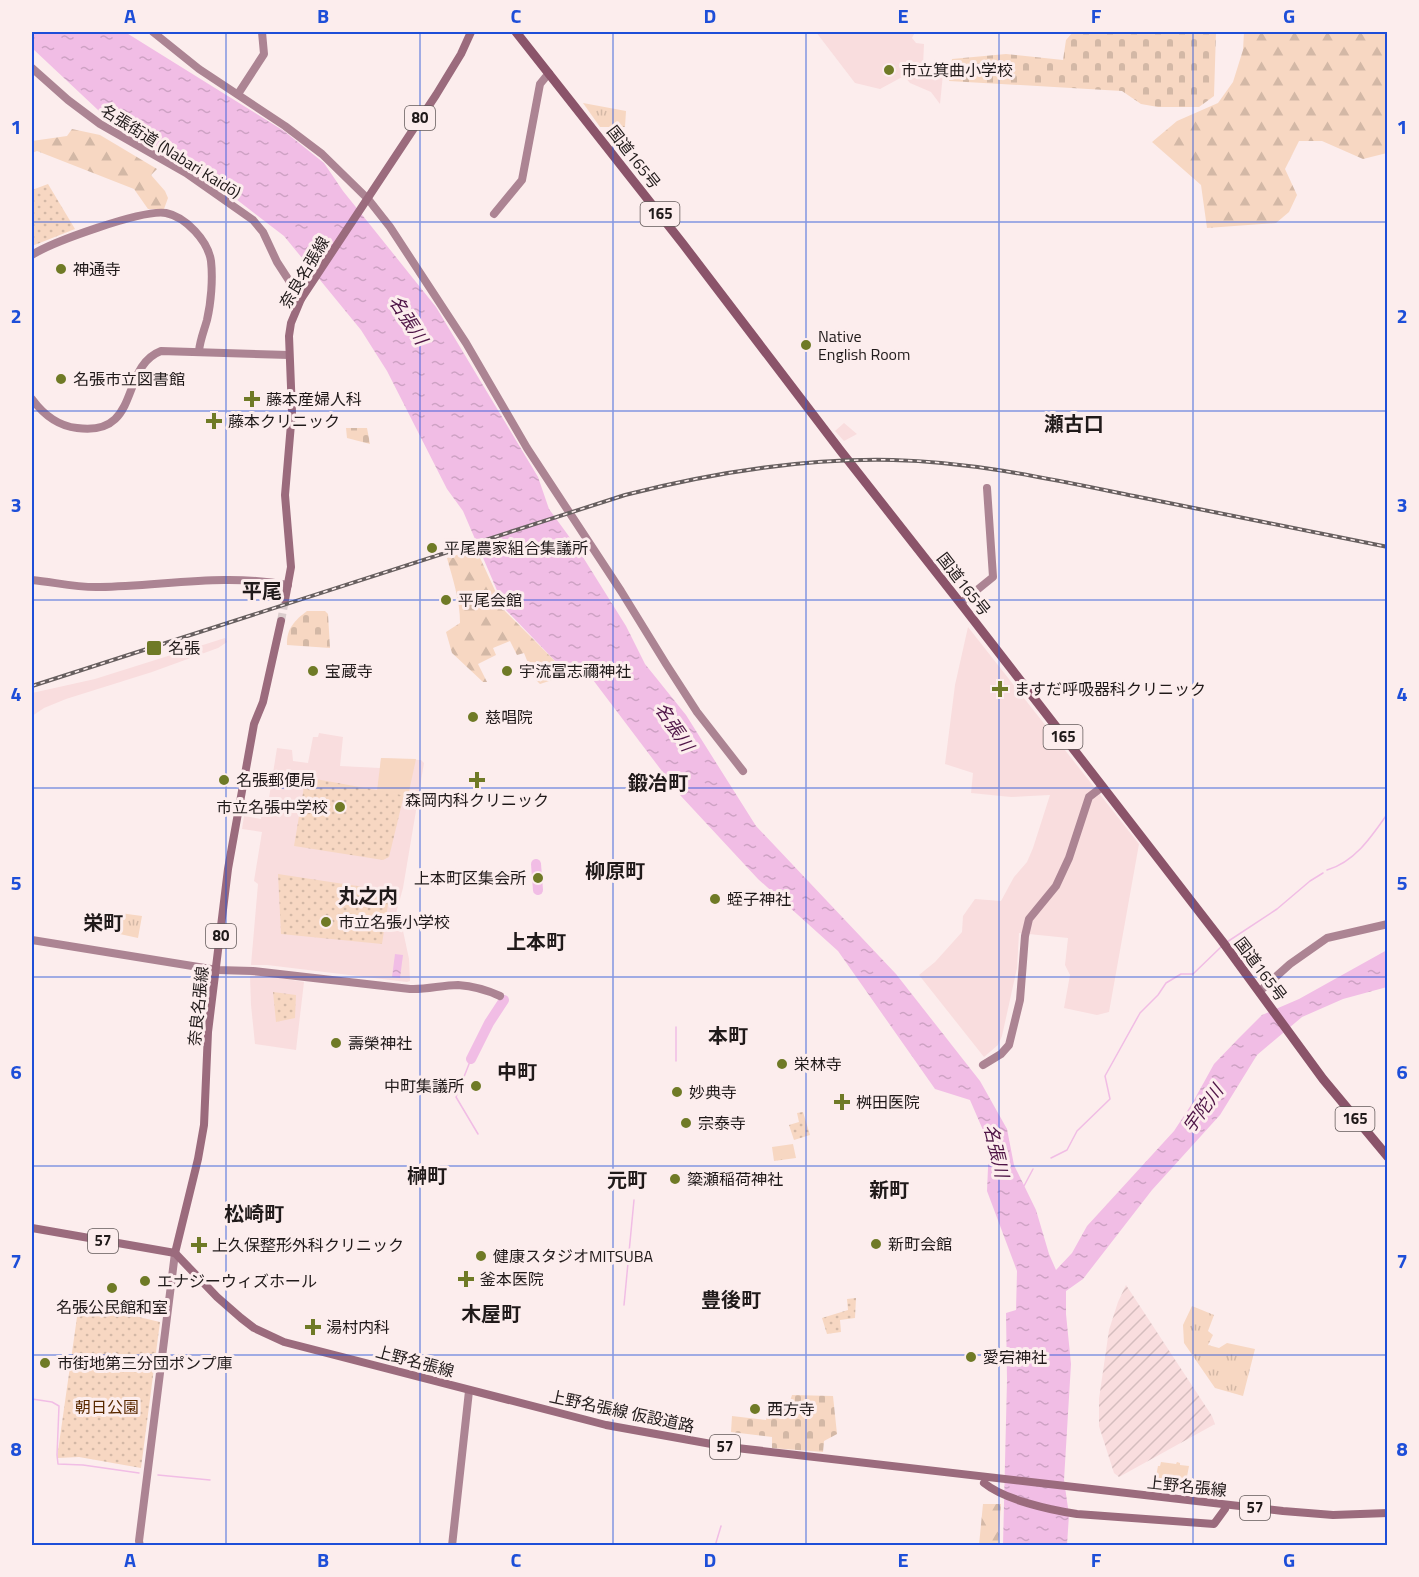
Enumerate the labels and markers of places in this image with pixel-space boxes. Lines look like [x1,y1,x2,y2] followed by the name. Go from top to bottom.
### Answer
[901,58,1013,82] place label: 市立箕曲小学校
[882,63,896,77] marker: 市立箕曲小学校
[73,257,121,281] place label: 神通寺
[54,262,68,276] marker: 神通寺
[818,324,910,366] place label: Native English Room
[799,338,813,352] marker: Native English Room
[73,367,185,391] place label: 名張市立図書館
[54,372,68,386] marker: 名張市立図書館
[266,387,362,411] place label: 藤本産婦人科
[243,390,261,408] marker: 藤本産婦人科
[228,409,340,433] place label: 藤本クリニック
[205,412,223,430] marker: 藤本クリニック
[444,536,588,560] place label: 平尾農家組合集議所
[425,541,439,555] marker: 平尾農家組合集議所
[458,588,522,612] place label: 平尾会館
[439,593,453,607] marker: 平尾会館
[168,636,200,660] place label: 名張
[145,639,163,657] marker: 名張
[325,659,373,683] place label: 宝蔵寺
[519,659,631,683] place label: 宇流冨志禰神社
[306,664,320,678] marker: 宝蔵寺
[500,664,514,678] marker: 宇流冨志禰神社
[1014,677,1206,701] place label: ますだ呼吸器科クリニック
[991,680,1009,698] marker: ますだ呼吸器科クリニック
[485,705,533,729] place label: 慈唱院
[466,710,480,724] marker: 慈唱院
[236,768,316,792] place label: 名張郵便局
[468,771,486,789] marker: 森岡内科クリニック
[217,773,231,787] marker: 名張郵便局
[405,788,549,812] place label: 森岡内科クリニック
[216,795,328,819] place label: 市立名張中学校
[333,800,347,814] marker: 市立名張中学校
[414,866,526,890] place label: 上本町区集会所
[531,871,545,885] marker: 上本町区集会所
[727,887,791,911] place label: 蛭子神社
[708,892,722,906] marker: 蛭子神社
[338,910,450,934] place label: 市立名張小学校
[319,915,333,929] marker: 市立名張小学校
[348,1031,412,1055] place label: 壽榮神社
[329,1036,343,1050] marker: 壽榮神社
[794,1052,842,1076] place label: 栄林寺
[775,1057,789,1071] marker: 栄林寺
[384,1074,464,1098] place label: 中町集議所
[469,1079,483,1093] marker: 中町集議所
[689,1080,737,1104] place label: 妙典寺
[670,1085,684,1099] marker: 妙典寺
[856,1090,920,1114] place label: 桝田医院
[833,1093,851,1111] marker: 桝田医院
[698,1111,746,1135] place label: 宗泰寺
[679,1116,693,1130] marker: 宗泰寺
[687,1167,783,1191] place label: 簗瀬稲荷神社
[668,1172,682,1186] marker: 簗瀬稲荷神社
[888,1232,952,1256] place label: 新町会館
[212,1233,404,1257] place label: 上久保整形外科クリニック
[190,1236,208,1254] marker: 上久保整形外科クリニック
[869,1237,883,1251] marker: 新町会館
[493,1244,653,1268] place label: 健康スタジオMITSUBA
[474,1249,488,1263] marker: 健康スタジオMITSUBA
[480,1267,544,1291] place label: 釜本医院
[157,1269,317,1293] place label: エナジーウィズホール
[457,1270,475,1288] marker: 釜本医院
[138,1274,152,1288] marker: エナジーウィズホール
[105,1281,119,1295] marker: 名張公民館和室
[56,1295,168,1319] place label: 名張公民館和室
[326,1315,390,1339] place label: 湯村内科
[304,1318,322,1336] marker: 湯村内科
[983,1345,1047,1369] place label: 愛宕神社
[964,1350,978,1364] marker: 愛宕神社
[57,1351,233,1375] place label: 市街地第三分団ポンプ庫
[38,1356,52,1370] marker: 市街地第三分団ポンプ庫
[767,1397,815,1421] place label: 西方寺
[748,1402,762,1416] marker: 西方寺

